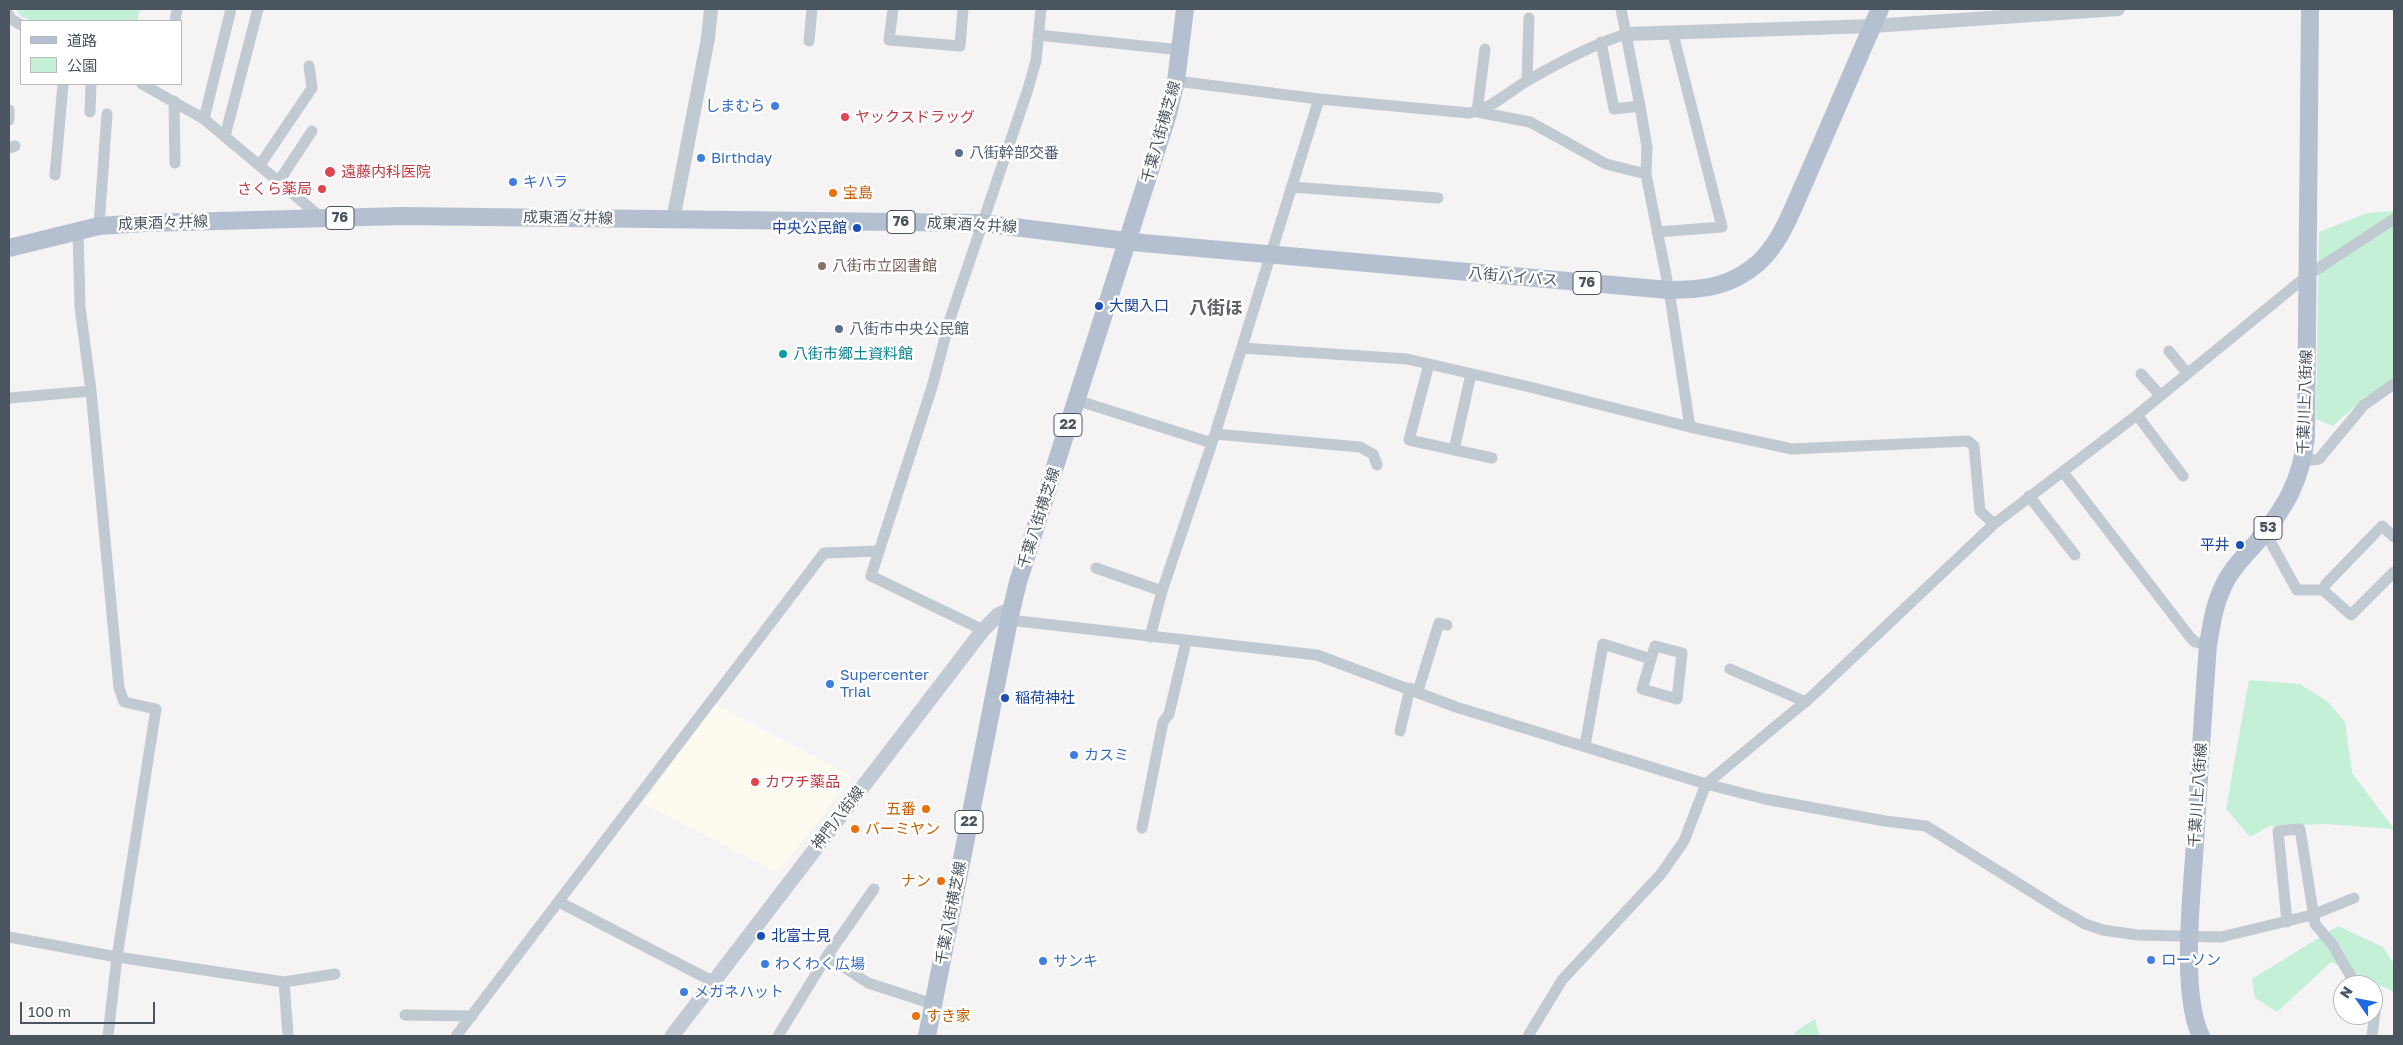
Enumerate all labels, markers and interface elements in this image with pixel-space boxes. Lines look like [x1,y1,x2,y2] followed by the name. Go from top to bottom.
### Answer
[20,20,182,85] legend
[67,31,97,49] text: 道路
[67,56,97,74] text: 公園
[1138,79,1184,185] street label: 千葉八街横芝線
[705,97,765,115] place label: しまむら
[769,100,781,112] marker: しまむら
[855,108,975,126] place label: ヤックスドラッグ
[839,111,851,123] marker: ヤックスドラッグ
[969,144,1059,162] place label: 八街幹部交番
[953,147,965,159] marker: 八街幹部交番
[711,149,772,167] place label: Birthday
[695,152,707,164] marker: Birthday
[341,163,431,181] place label: 遠藤内科医院
[323,165,337,179] marker: 遠藤内科医院
[523,173,568,191] place label: キハラ
[507,176,519,188] marker: キハラ
[237,180,312,198] place label: さくら薬局
[316,183,328,195] marker: さくら薬局
[843,184,873,202] place label: 宝島
[827,187,839,199] marker: 宝島
[326,207,354,230] road number: 76
[523,208,613,228] street label: 成東酒々井線
[887,210,915,233] road number: 76
[118,212,208,234] street label: 成東酒々井線
[927,214,1017,236] street label: 成東酒々井線
[772,219,847,237] place label: 中央公民館
[851,222,863,234] marker: 中央公民館
[832,257,937,275] place label: 八街市立図書館
[816,260,828,272] marker: 八街市立図書館
[1467,264,1559,290] street label: 八街バイパス
[1573,272,1601,294] road number: 76
[1109,297,1169,315] place label: 大関入口
[1189,297,1243,319] district label: 八街ほ
[1093,300,1105,312] marker: 大関入口
[849,320,969,338] place label: 八街市中央公民館
[833,323,845,335] marker: 八街市中央公民館
[793,345,913,363] place label: 八街市郷土資料館
[777,348,789,360] marker: 八街市郷土資料館
[2294,349,2316,455] street label: 千葉川上八街線
[1054,414,1082,436] road number: 22
[1014,465,1064,571] street label: 千葉八街横芝線
[2254,516,2282,540] road number: 53
[2200,536,2230,554] place label: 平井
[2234,539,2246,551] marker: 平井
[840,666,929,701] place label: Supercenter Trial
[824,678,836,690] marker: Supercenter Trial
[1015,689,1075,707] place label: 稲荷神社
[999,692,1011,704] marker: 稲荷神社
[2185,742,2211,848] street label: 千葉川上八街線
[1084,746,1129,764] place label: カスミ
[1068,749,1080,761] marker: カスミ
[765,773,840,791] place label: カワチ薬品
[749,776,761,788] marker: カワチ薬品
[808,783,868,853] street label: 神門八街線
[886,800,916,818] place label: 五番
[920,803,932,815] marker: 五番
[955,810,983,834] road number: 22
[865,820,940,838] place label: バーミヤン
[849,823,861,835] marker: バーミヤン
[932,860,970,966] street label: 千葉八街横芝線
[901,872,931,890] place label: ナン
[935,875,947,887] marker: ナン
[771,927,831,945] place label: 北富士見
[755,930,767,942] marker: 北富士見
[2161,951,2221,969] place label: ローソン
[1053,952,1098,970] place label: サンキ
[2145,954,2157,966] marker: ローソン
[775,955,865,973] place label: わくわく広場
[1037,955,1049,967] marker: サンキ
[759,958,771,970] marker: わくわく広場
[2333,975,2383,1025] north arrow
[694,983,784,1001] place label: メガネハット
[2336,983,2356,1001] text: N
[678,986,690,998] marker: メガネハット
[22,992,158,1024] scale bar
[28,1002,71,1020] text: 100 m
[926,1007,971,1025] place label: すき家
[910,1010,922,1022] marker: すき家

